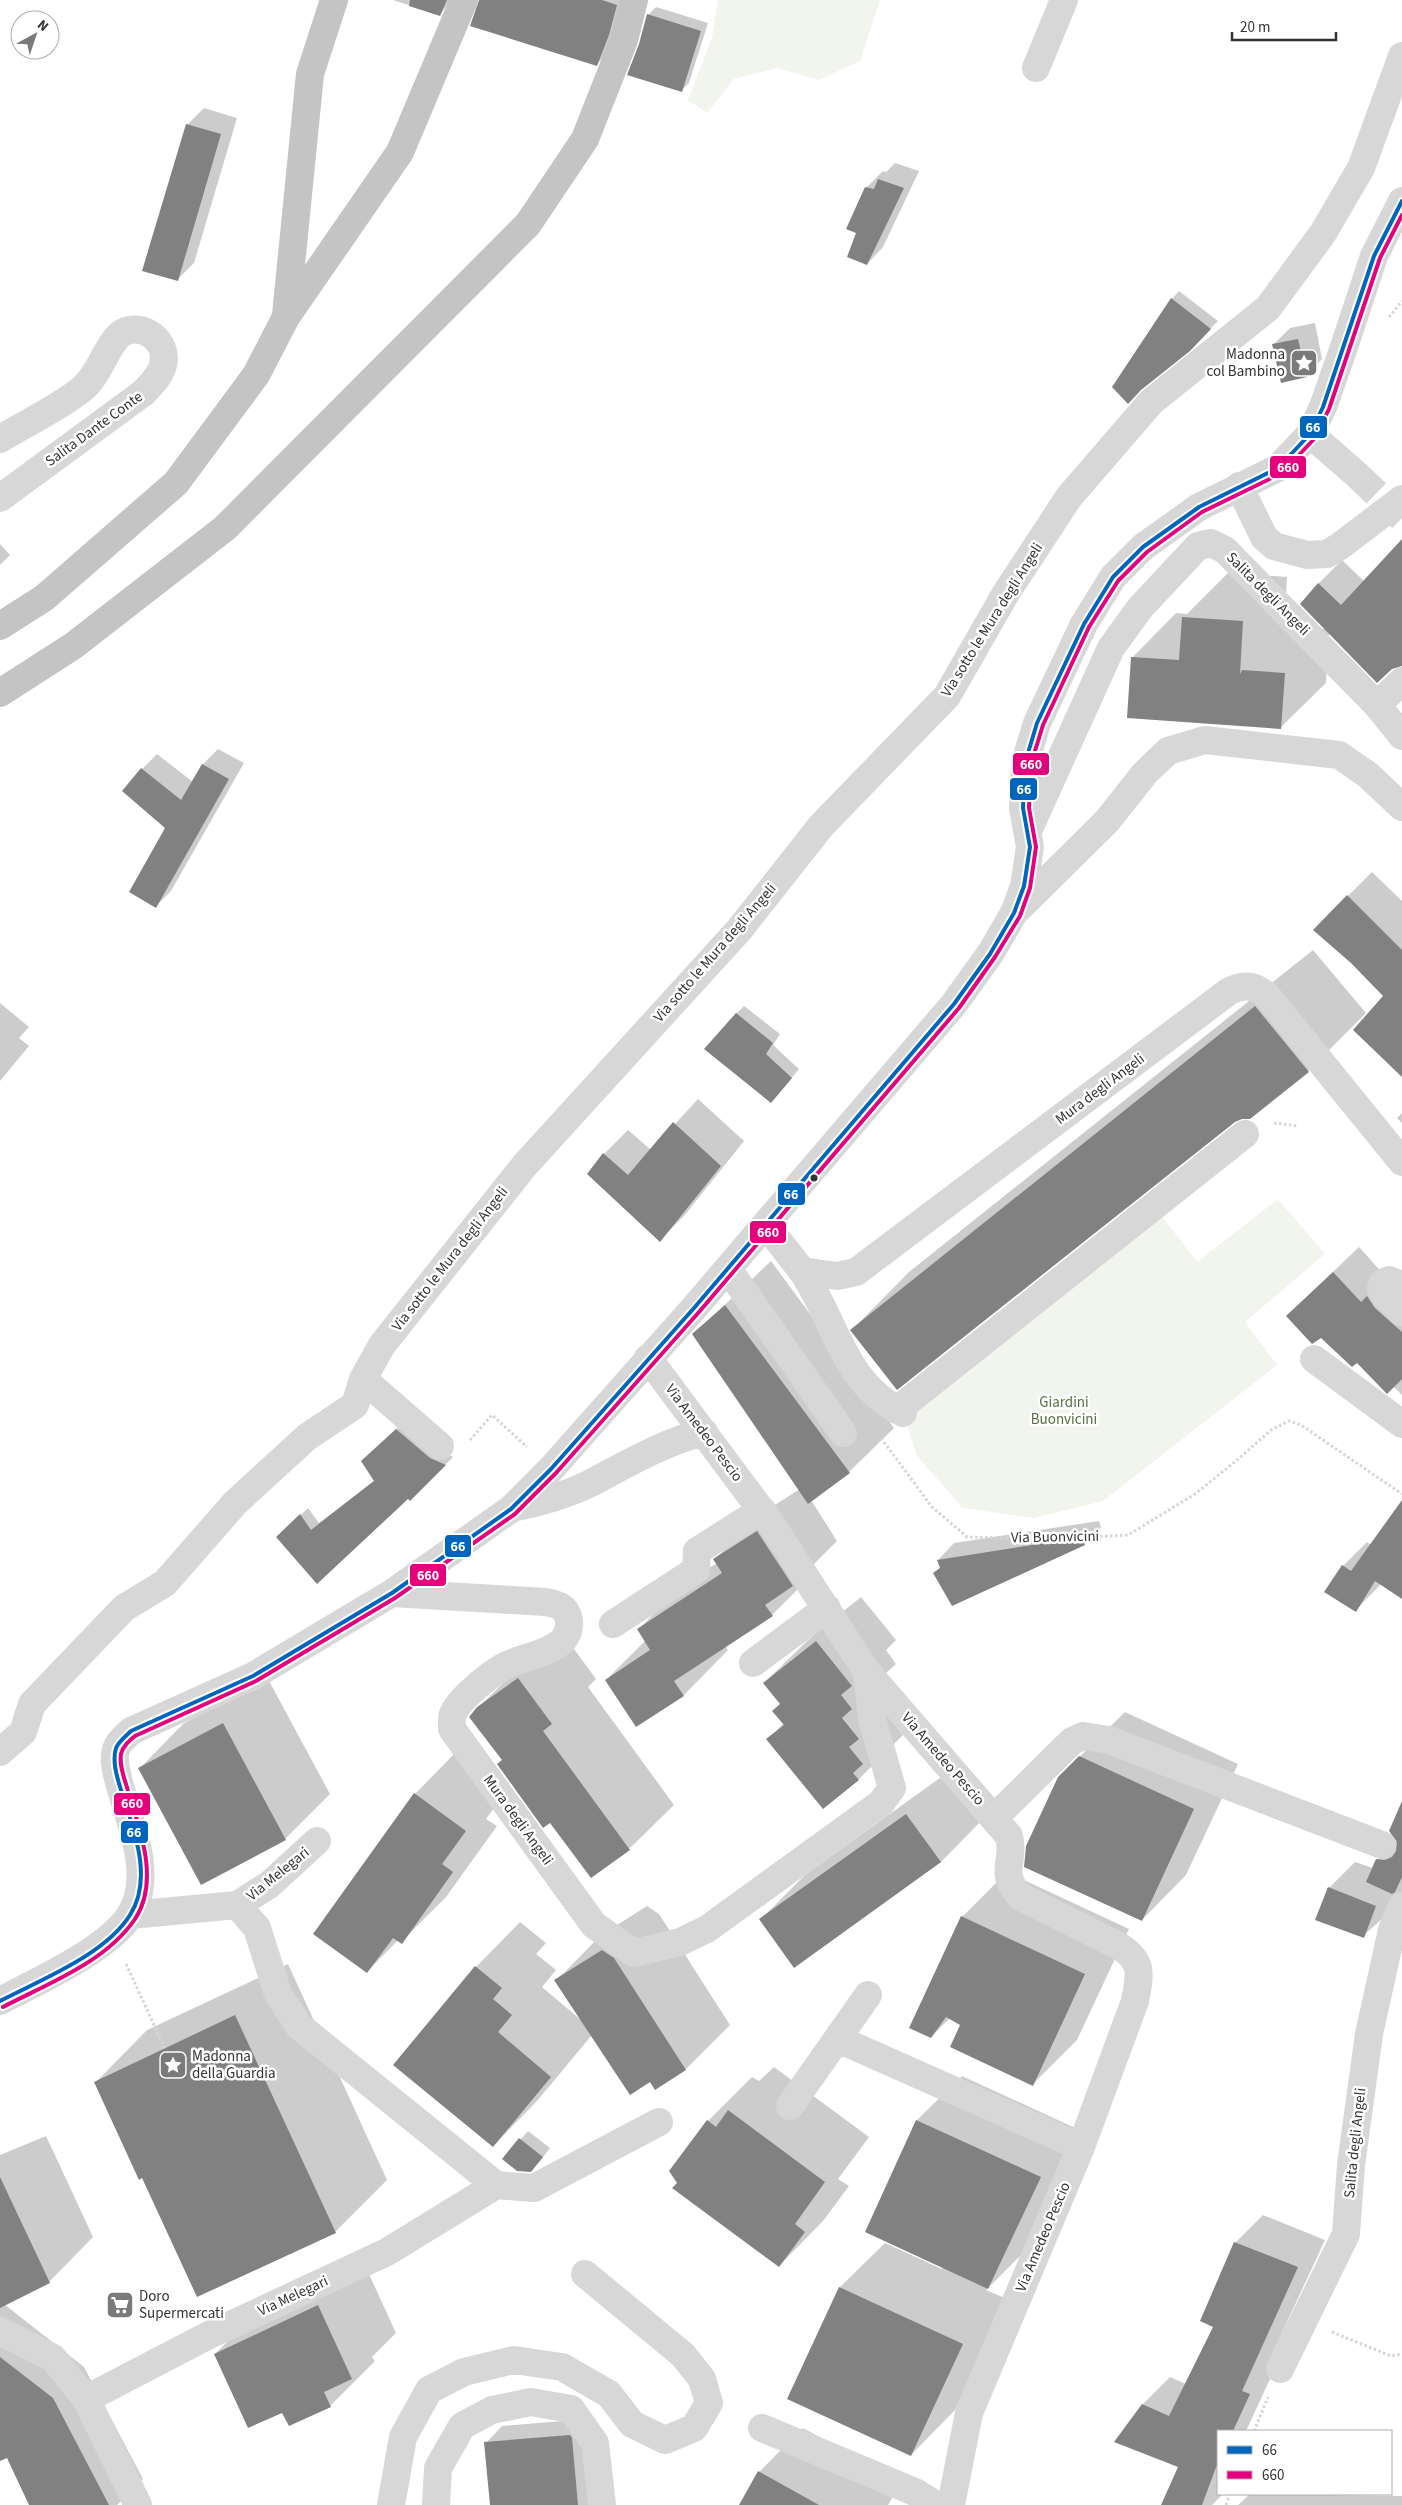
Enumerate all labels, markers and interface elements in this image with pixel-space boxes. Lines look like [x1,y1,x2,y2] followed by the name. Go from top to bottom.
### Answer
[10,10,60,60] north arrow
[1232,10,1336,42] scale bar
[33,15,53,36] text: N
[1240,17,1270,38] text: 20 m
[1206,344,1285,382] place label: Madonna col Bambino
[1289,348,1319,378] place icon: Madonna col Bambino
[41,386,147,472] street label: Salita Dante Conte
[1299,415,1328,439] line badge: 66
[1306,418,1320,438] text: 66
[1269,455,1307,479] line badge: 660
[1277,458,1299,478] text: 660
[936,539,1048,701] street label: Via sotto le Mura degli Angeli
[1221,547,1315,641] street label: Salita degli Angeli
[1012,752,1050,776] line badge: 660
[1020,755,1042,775] text: 660
[1009,777,1038,801] line badge: 66
[1017,780,1031,800] text: 66
[649,879,781,1027] street label: Via sotto le Mura degli Angeli
[1051,1048,1149,1130] street label: Mura degli Angeli
[809,1173,819,1183] unlabelled marker
[387,1182,513,1336] street label: Via sotto le Mura degli Angeli
[777,1182,806,1206] line badge: 66
[784,1185,798,1205] text: 66
[749,1220,787,1244] line badge: 660
[757,1223,779,1243] text: 660
[660,1380,748,1486] street label: Via Amedeo Pescio
[1031,1392,1097,1430] park label: Giardini Buonvicini
[1011,1526,1099,1548] street label: Via Buonvicini
[444,1534,472,1558] line badge: 66
[451,1537,465,1557] text: 66
[409,1563,447,1587] line badge: 660
[417,1566,439,1586] text: 660
[897,1708,989,1810] street label: Via Amedeo Pescio
[478,1771,558,1869] street label: Mura degli Angeli
[113,1792,151,1816] line badge: 660
[121,1794,143,1814] text: 660
[120,1820,149,1844] line badge: 66
[127,1823,141,1843] text: 66
[242,1842,314,1906] street label: Via Melegari
[192,2046,276,2084] place label: Madonna della Guardia
[158,2050,188,2080] place icon: Madonna della Guardia
[1339,2087,1371,2199] street label: Salita degli Angeli
[1010,2179,1076,2295] street label: Via Amedeo Pescio
[254,2271,332,2321] street label: Via Melegari
[139,2286,224,2324] place label: Doro Supermercati
[105,2290,135,2320] supermarket icon: Doro Supermercati
[1217,2430,1392,2495] legend
[1262,2440,1277,2461] text: 66
[1262,2465,1284,2486] text: 660

